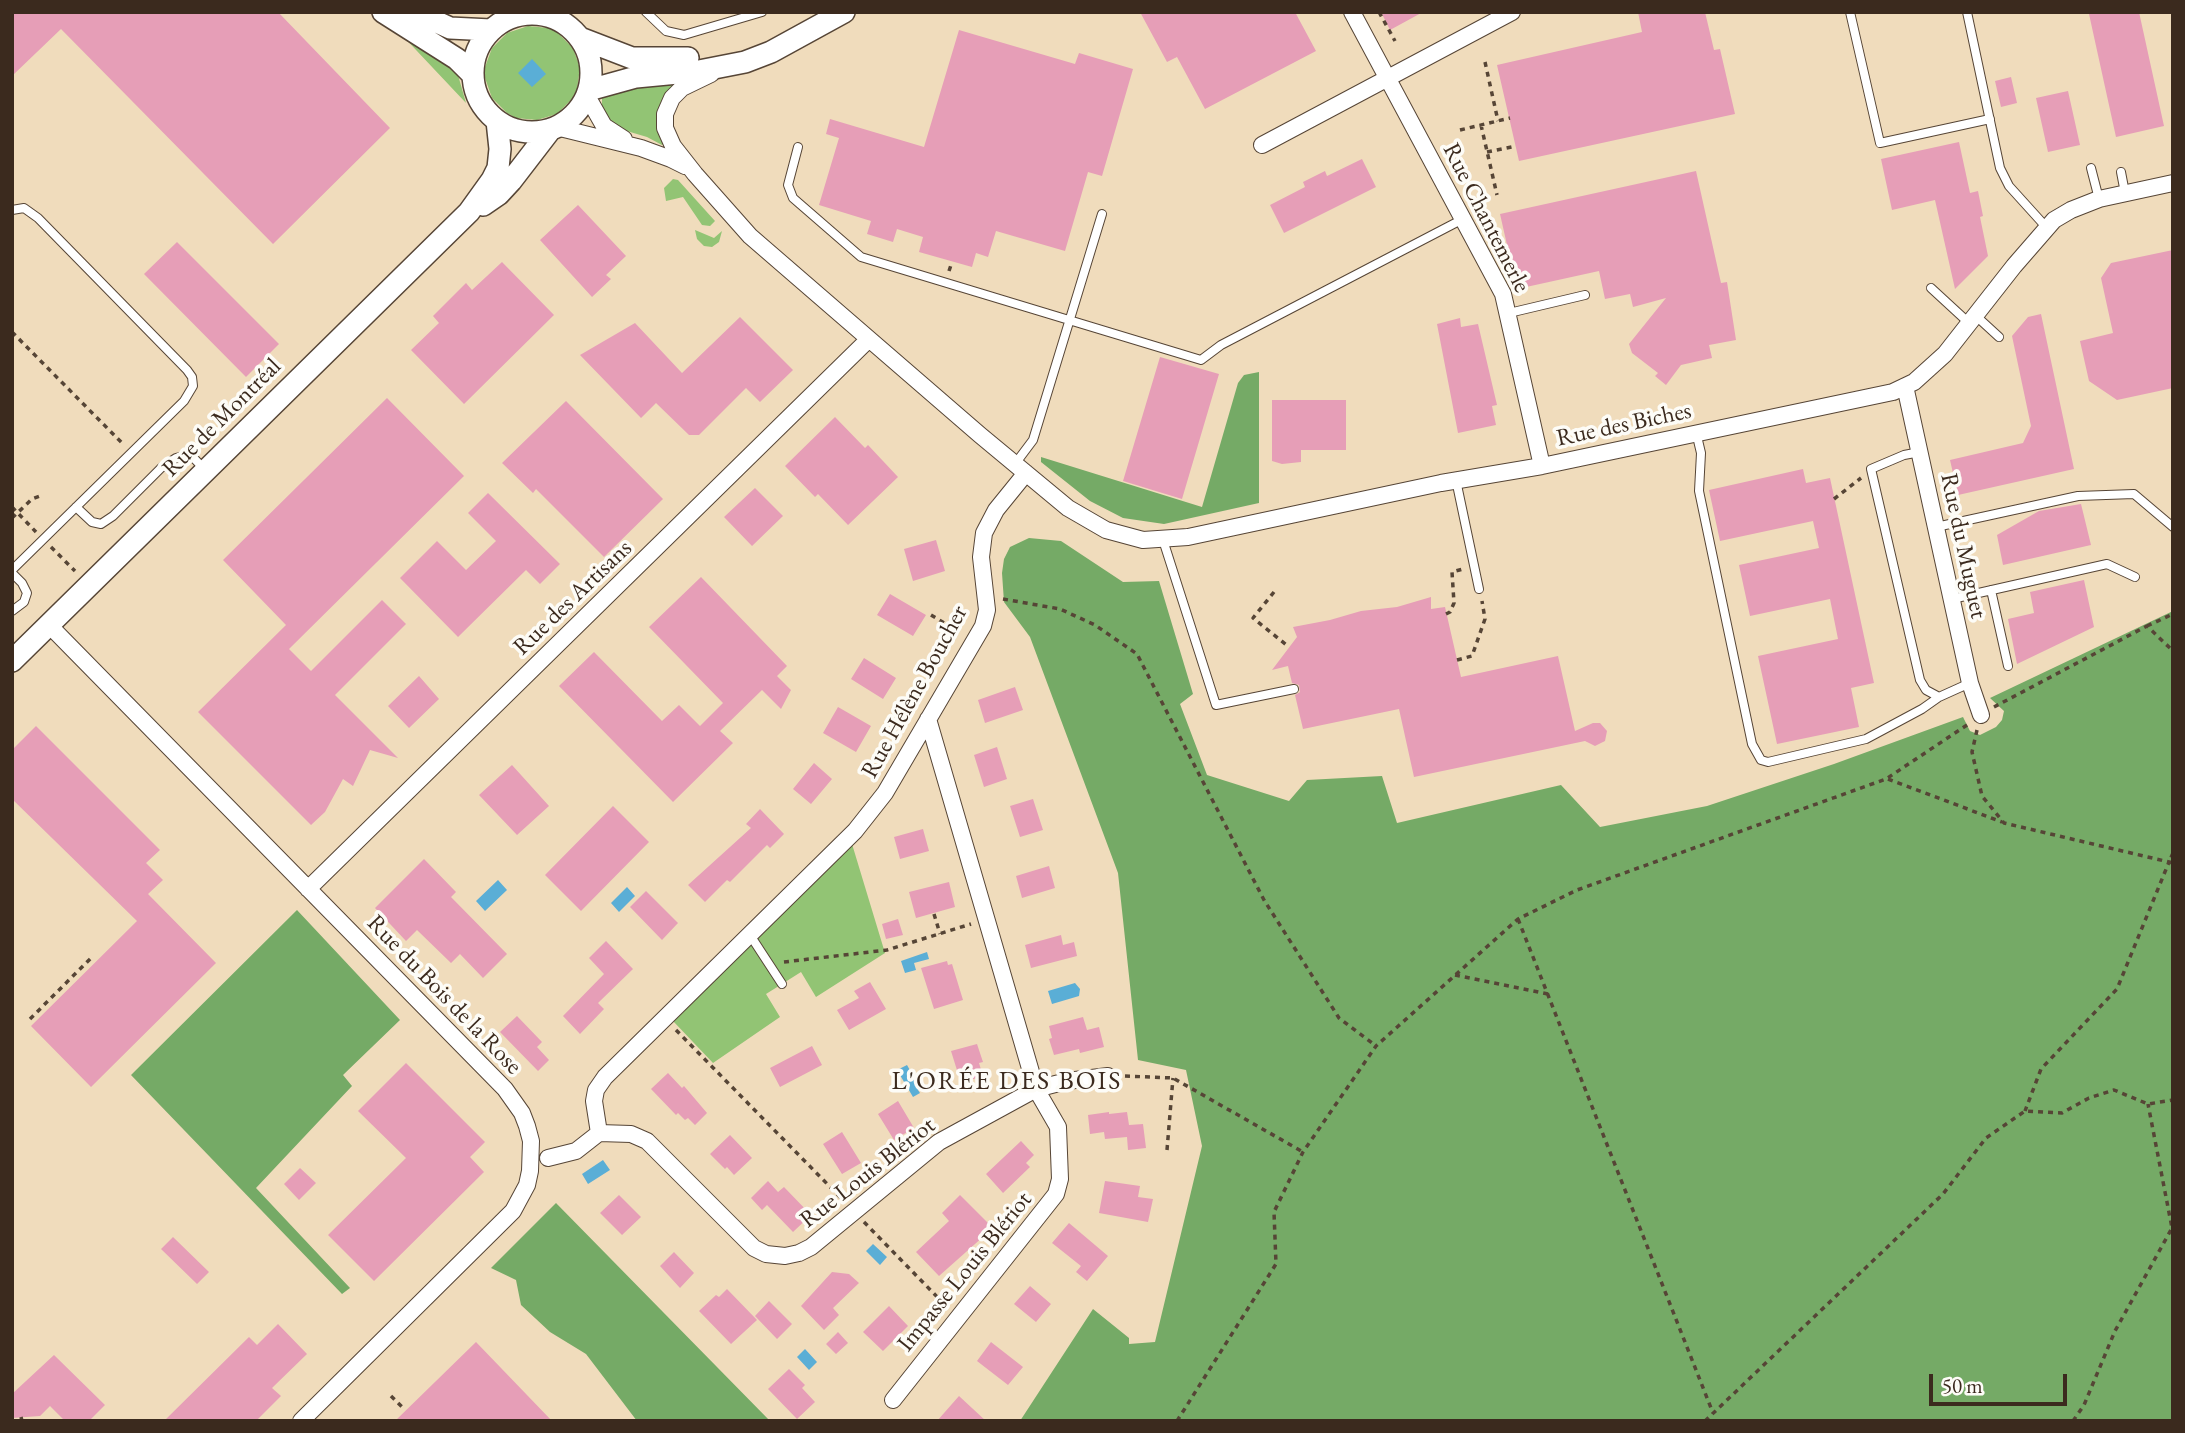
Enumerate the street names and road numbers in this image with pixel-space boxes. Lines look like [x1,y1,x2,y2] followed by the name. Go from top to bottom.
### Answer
[1436,139,1536,297] street label: Rue Chantemerle
[157,353,287,483] street label: Rue de Montréal
[1554,397,1694,453] street label: Rue des Biches
[1934,471,1992,621] street label: Rue du Muguet
[508,534,638,662] street label: Rue des Artisans
[856,601,974,783] street label: Rue Hélène Boucher
[361,909,527,1081] street label: Rue du Bois de la Rose
[795,1111,941,1235] street label: Rue Louis Blériot
[892,1186,1038,1358] street label: Impasse Louis Blériot

